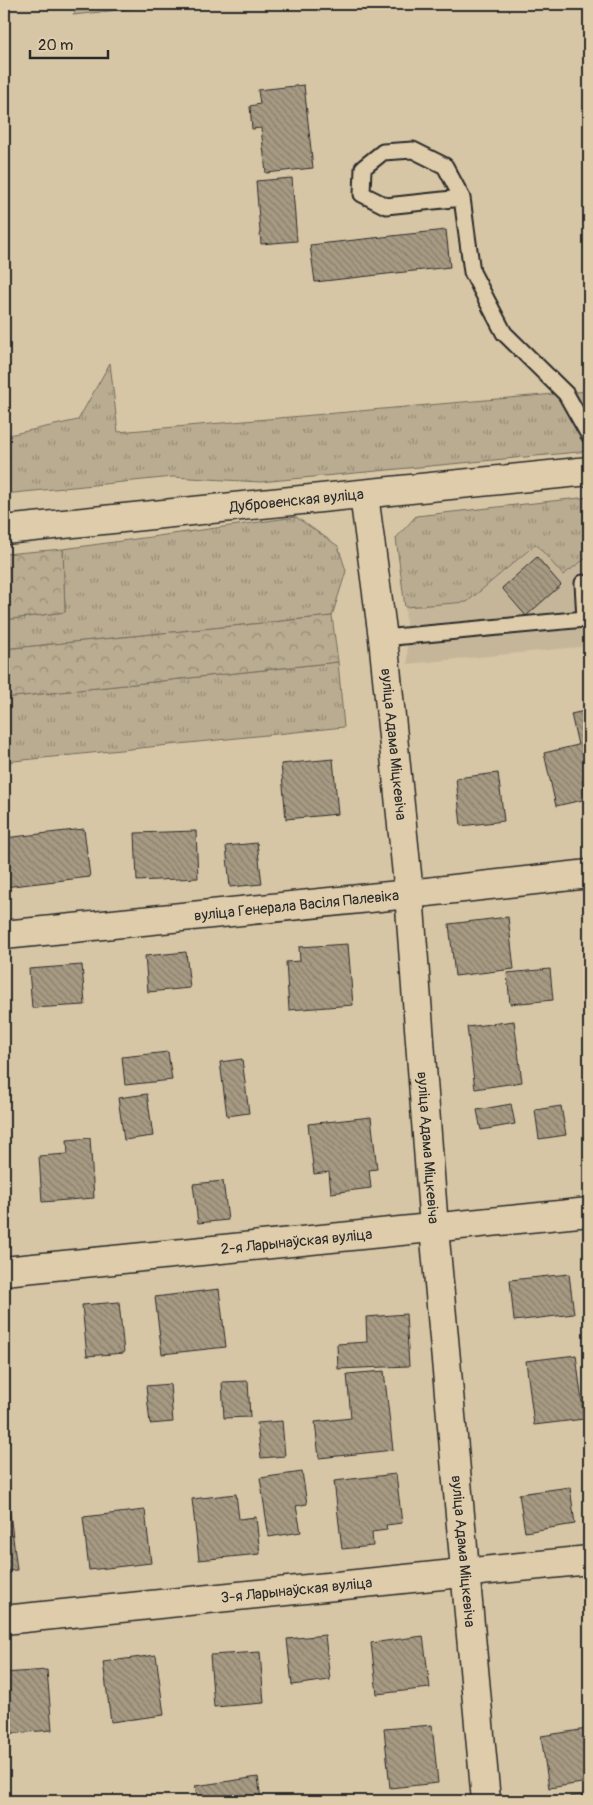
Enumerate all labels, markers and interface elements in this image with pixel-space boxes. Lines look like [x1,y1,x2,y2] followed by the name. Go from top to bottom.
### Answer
[30,28,108,60] scale bar
[38,36,73,55] text: 20 m
[227,485,365,517] street label: Дубровенская вуліца
[376,667,410,821] street label: вуліца Адама Міцкевіча
[193,886,400,926] street label: вуліца Генерала Васіля Палевіка
[412,1071,443,1225] street label: вуліца Адама Міцкевіча
[220,1225,373,1259] street label: 2-я Ларынаўская вуліца
[446,1474,479,1628] street label: вуліца Адама Міцкевіча
[220,1573,373,1608] street label: 3-я Ларынаўская вуліца

